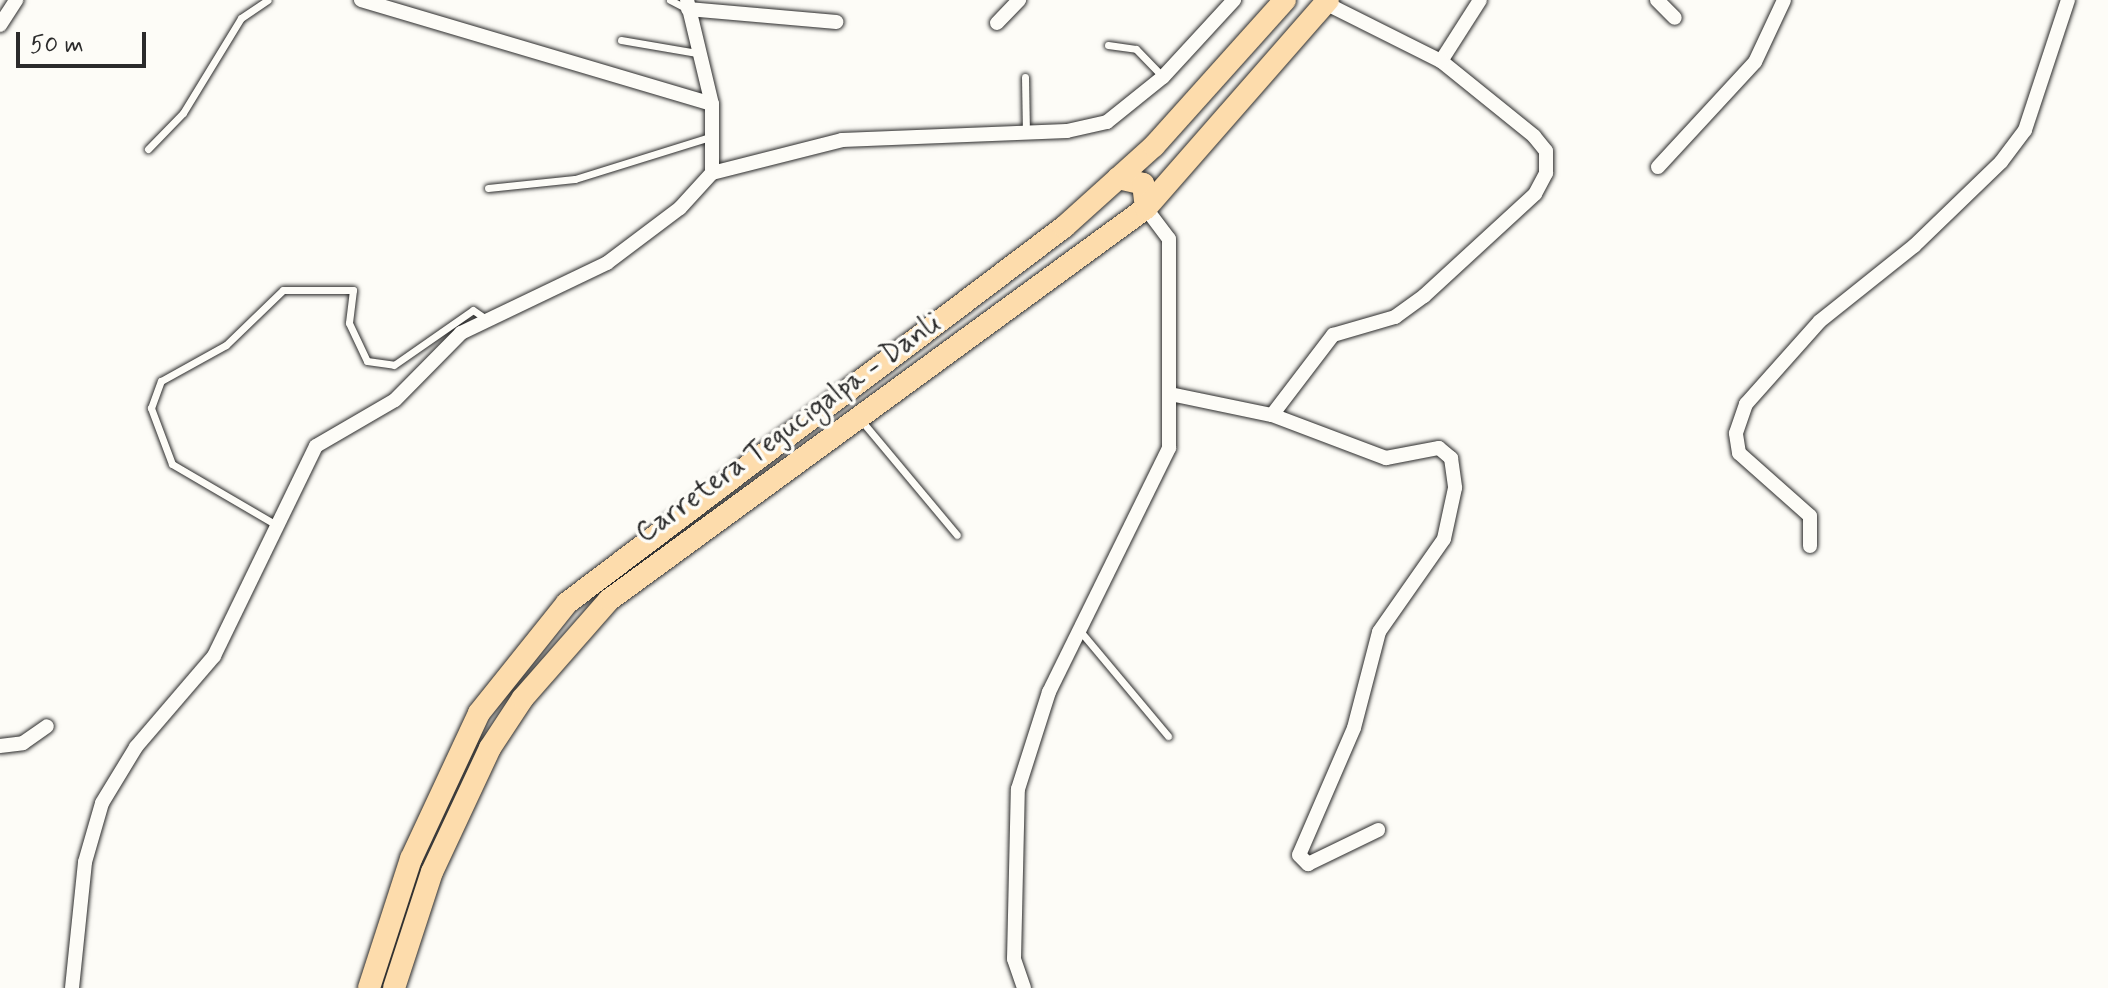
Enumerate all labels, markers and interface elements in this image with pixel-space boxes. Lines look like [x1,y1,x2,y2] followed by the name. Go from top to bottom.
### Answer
[20,16,150,66] scale bar
[30,30,84,61] text: 50 m
[638,313,940,545] street label: Carretera Tegucigalpa - Danli

